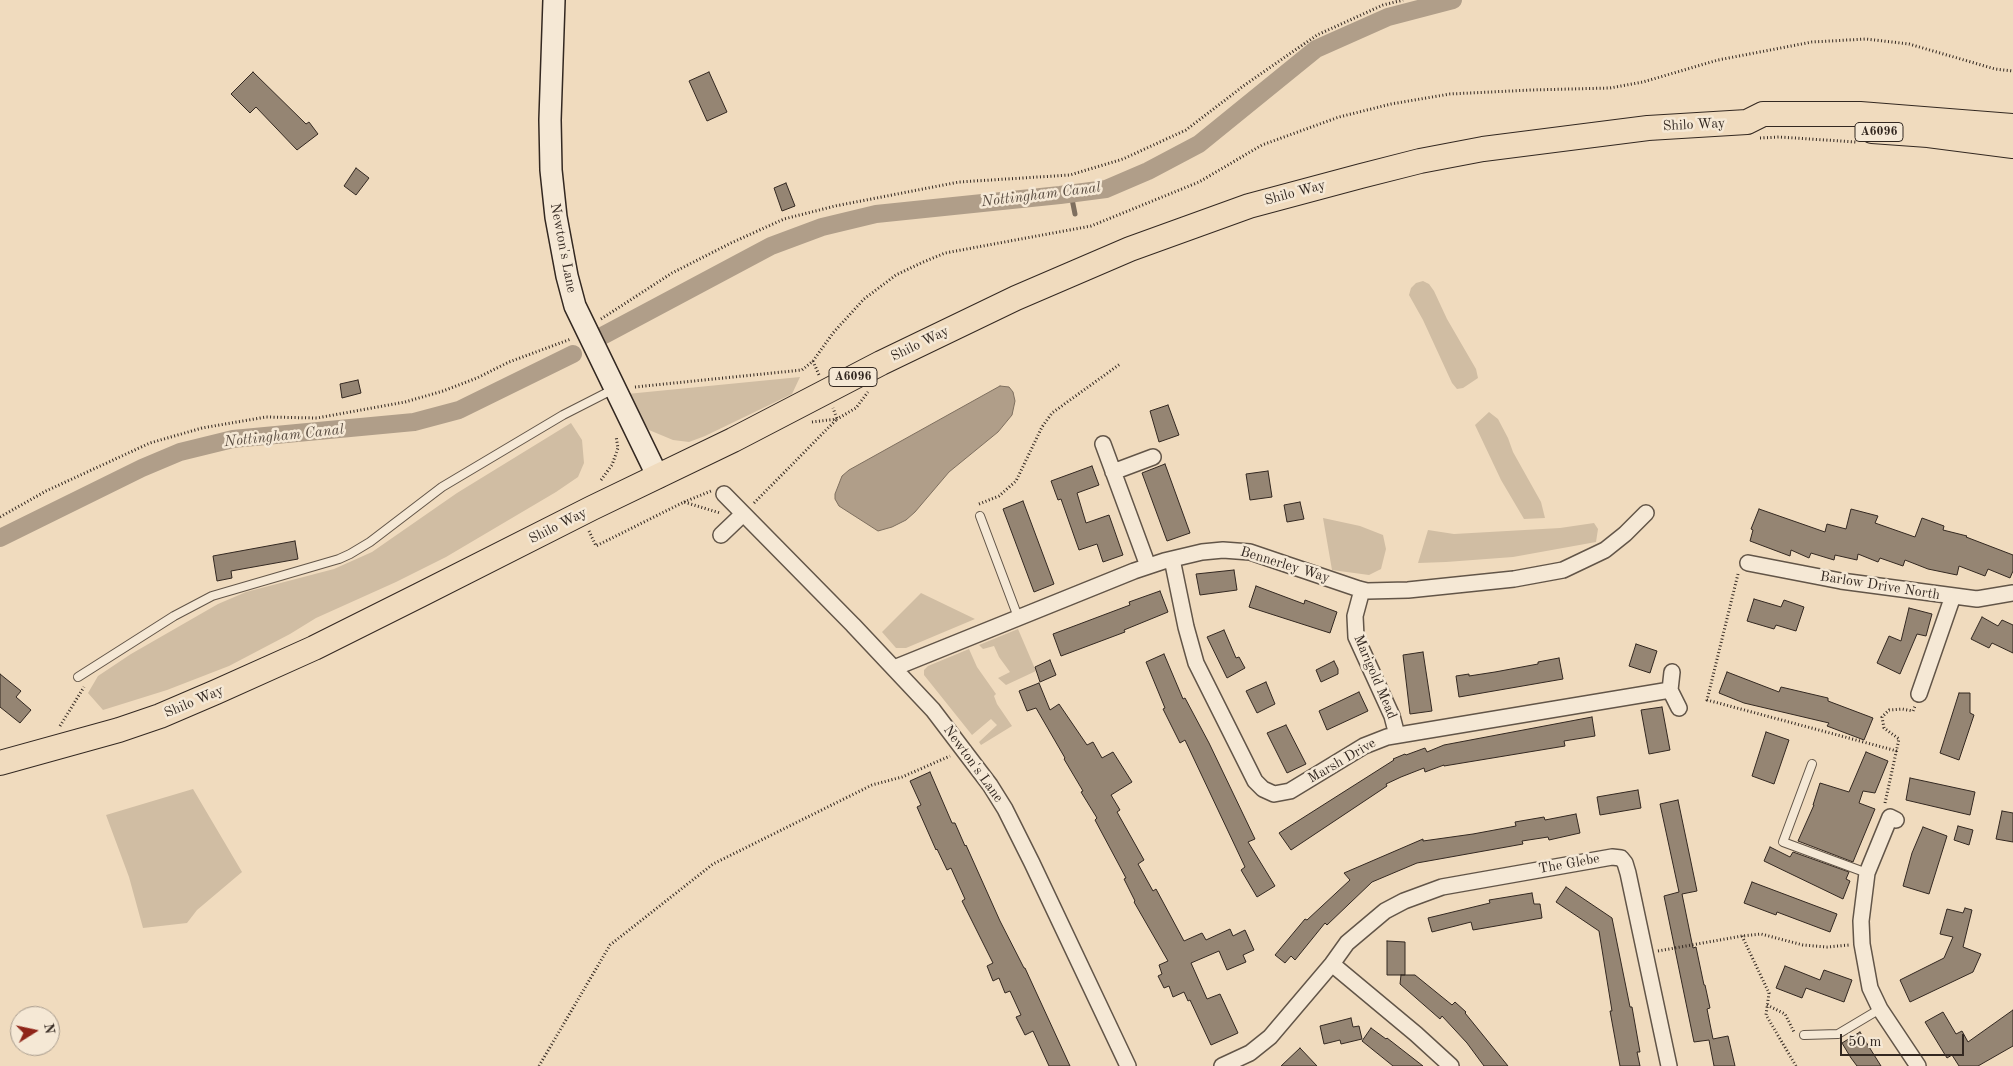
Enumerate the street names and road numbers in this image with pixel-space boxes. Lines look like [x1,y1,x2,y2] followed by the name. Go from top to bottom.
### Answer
[1662,115,1726,135] street label: Shilo Way
[1855,122,1903,142] road number: A6096
[1263,177,1327,209] street label: Shilo Way
[546,202,580,294] street label: Newton's Lane
[888,323,952,365] street label: Shilo Way
[829,368,877,387] road number: A6096
[526,504,590,548] street label: Shilo Way
[1238,543,1332,587] street label: Bennerley Way
[1819,568,1941,604] street label: Barlow Drive North
[1350,632,1400,722] street label: Marigold Mead
[162,682,226,722] street label: Shilo Way
[939,722,1007,806] street label: Newton's Lane
[1305,735,1379,787] street label: Marsh Drive
[1537,850,1601,878] street label: The Glebe

